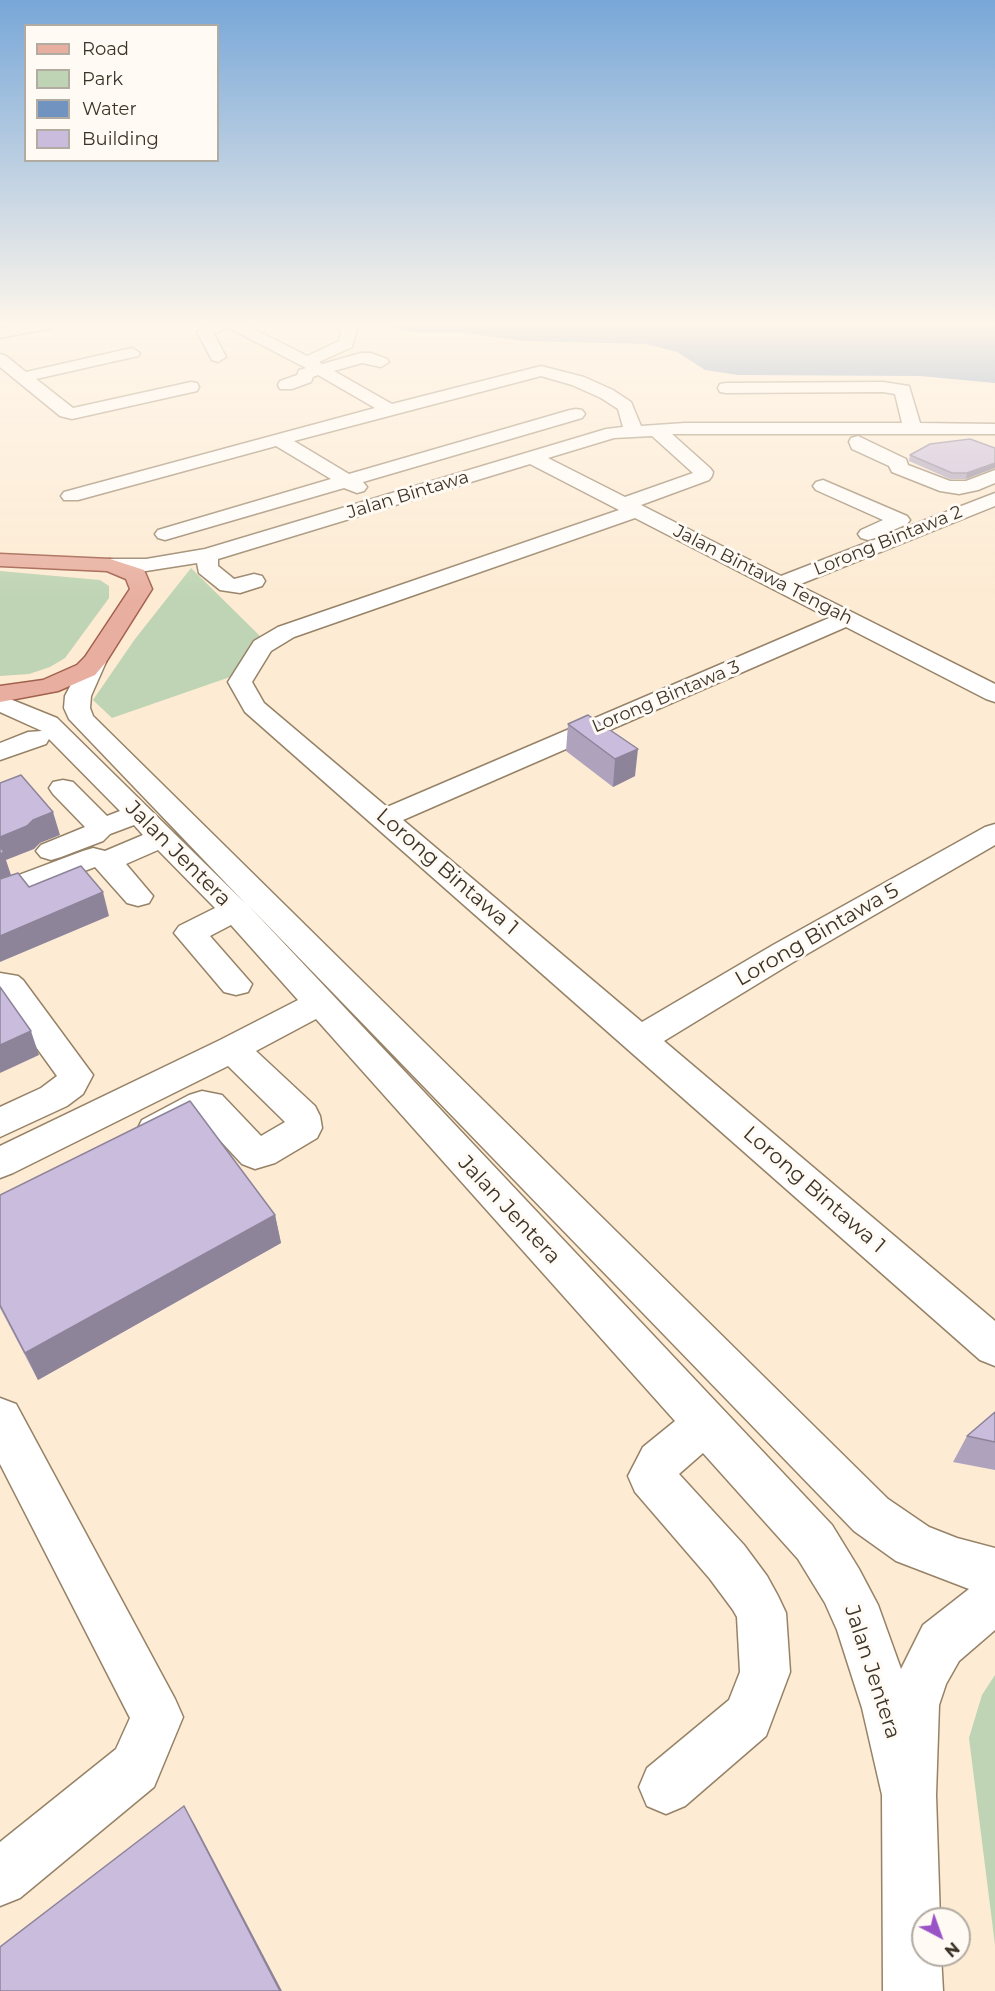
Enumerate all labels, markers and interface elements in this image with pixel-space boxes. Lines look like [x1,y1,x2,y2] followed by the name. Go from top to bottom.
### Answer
[24,24,219,162] legend
[82,38,129,60] text: Road
[82,68,123,90] text: Park
[82,98,137,120] text: Water
[82,128,159,150] text: Building
[345,466,471,524] street label: Jalan Bintawa
[811,501,965,581] street label: Lorong Bintawa 2
[670,520,856,630] street label: Jalan Bintawa Tengah
[589,656,743,738] street label: Lorong Bintawa 3
[120,796,236,912] street label: Jalan Jentera
[371,803,523,941] street label: Lorong Bintawa 1
[731,878,903,992] street label: Lorong Bintawa 5
[738,1121,890,1259] street label: Lorong Bintawa 1
[452,1151,566,1269] street label: Jalan Jentera
[839,1602,905,1742] street label: Jalan Jentera
[911,1907,971,1967] north arrow
[941,1938,963,1961] text: N

